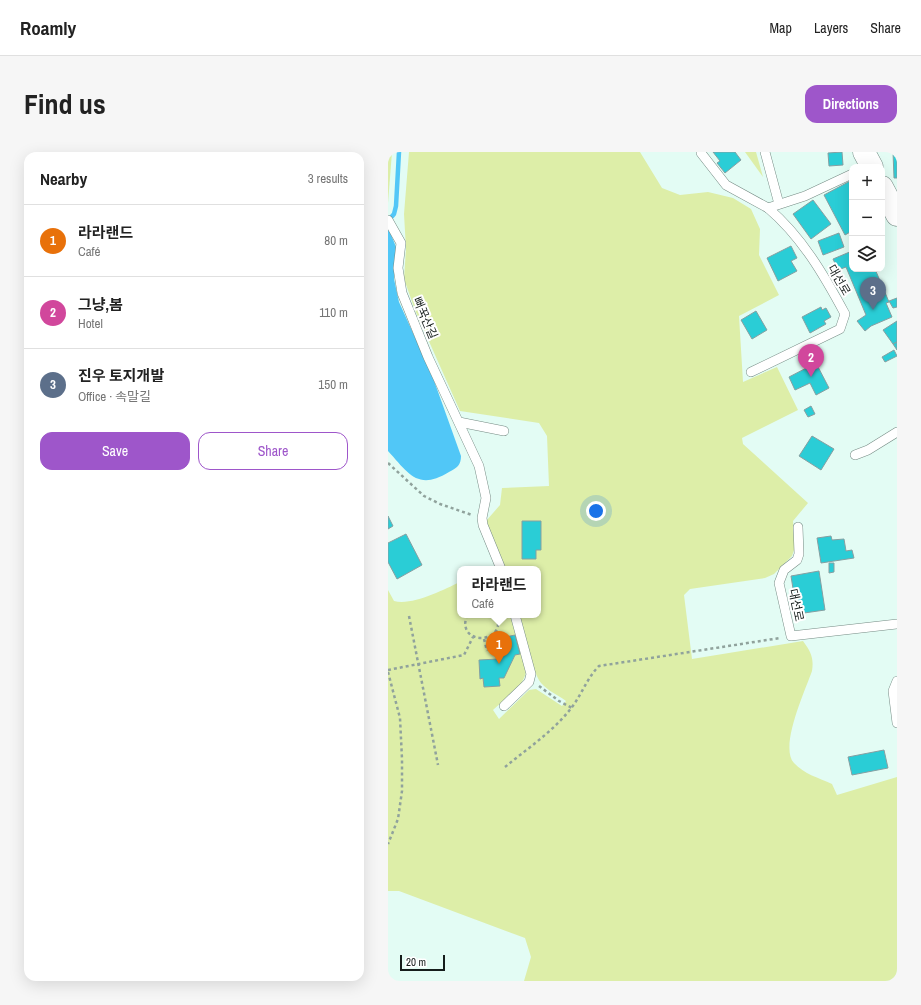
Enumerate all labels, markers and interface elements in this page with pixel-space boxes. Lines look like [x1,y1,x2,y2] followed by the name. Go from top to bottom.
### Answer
[20,15,76,41] text: Roamly
[770,19,792,37] text: Map
[814,19,848,37] text: Layers
[870,19,901,37] text: Share
[24,85,106,123] text: Find us
[805,85,897,123] button: Directions
[849,164,885,272] map controls
[849,164,885,200] button: +
[40,167,87,190] text: Nearby
[308,170,348,187] text: 3 results
[849,200,885,236] button: −
[78,222,133,243] text: 라라랜드
[50,232,56,249] text: 1
[324,232,348,249] text: 80 m
[849,236,885,272] button: layers
[78,243,101,260] text: Café
[824,262,854,298] street label: 대선로
[860,277,886,310] pin: 3
[78,294,123,315] text: 그냥,봄
[409,295,441,341] street label: 뻐꾹산길
[50,304,56,321] text: 2
[319,304,348,321] text: 110 m
[78,315,103,332] text: Hotel
[798,344,824,377] pin: 2
[78,365,164,386] text: 진우 토지개발
[50,376,56,393] text: 3
[318,376,348,393] text: 150 m
[78,388,151,405] text: Office · 속말길
[40,432,190,470] button: Save
[198,432,348,470] button: Share
[586,501,606,521] your location
[457,566,541,618] popup
[471,574,527,595] text: 라라랜드
[785,587,807,623] street label: 대선로
[471,595,494,612] text: Café
[486,631,512,664] pin: 1
[400,953,445,972] scale bar
[406,955,426,969] text: 20 m

